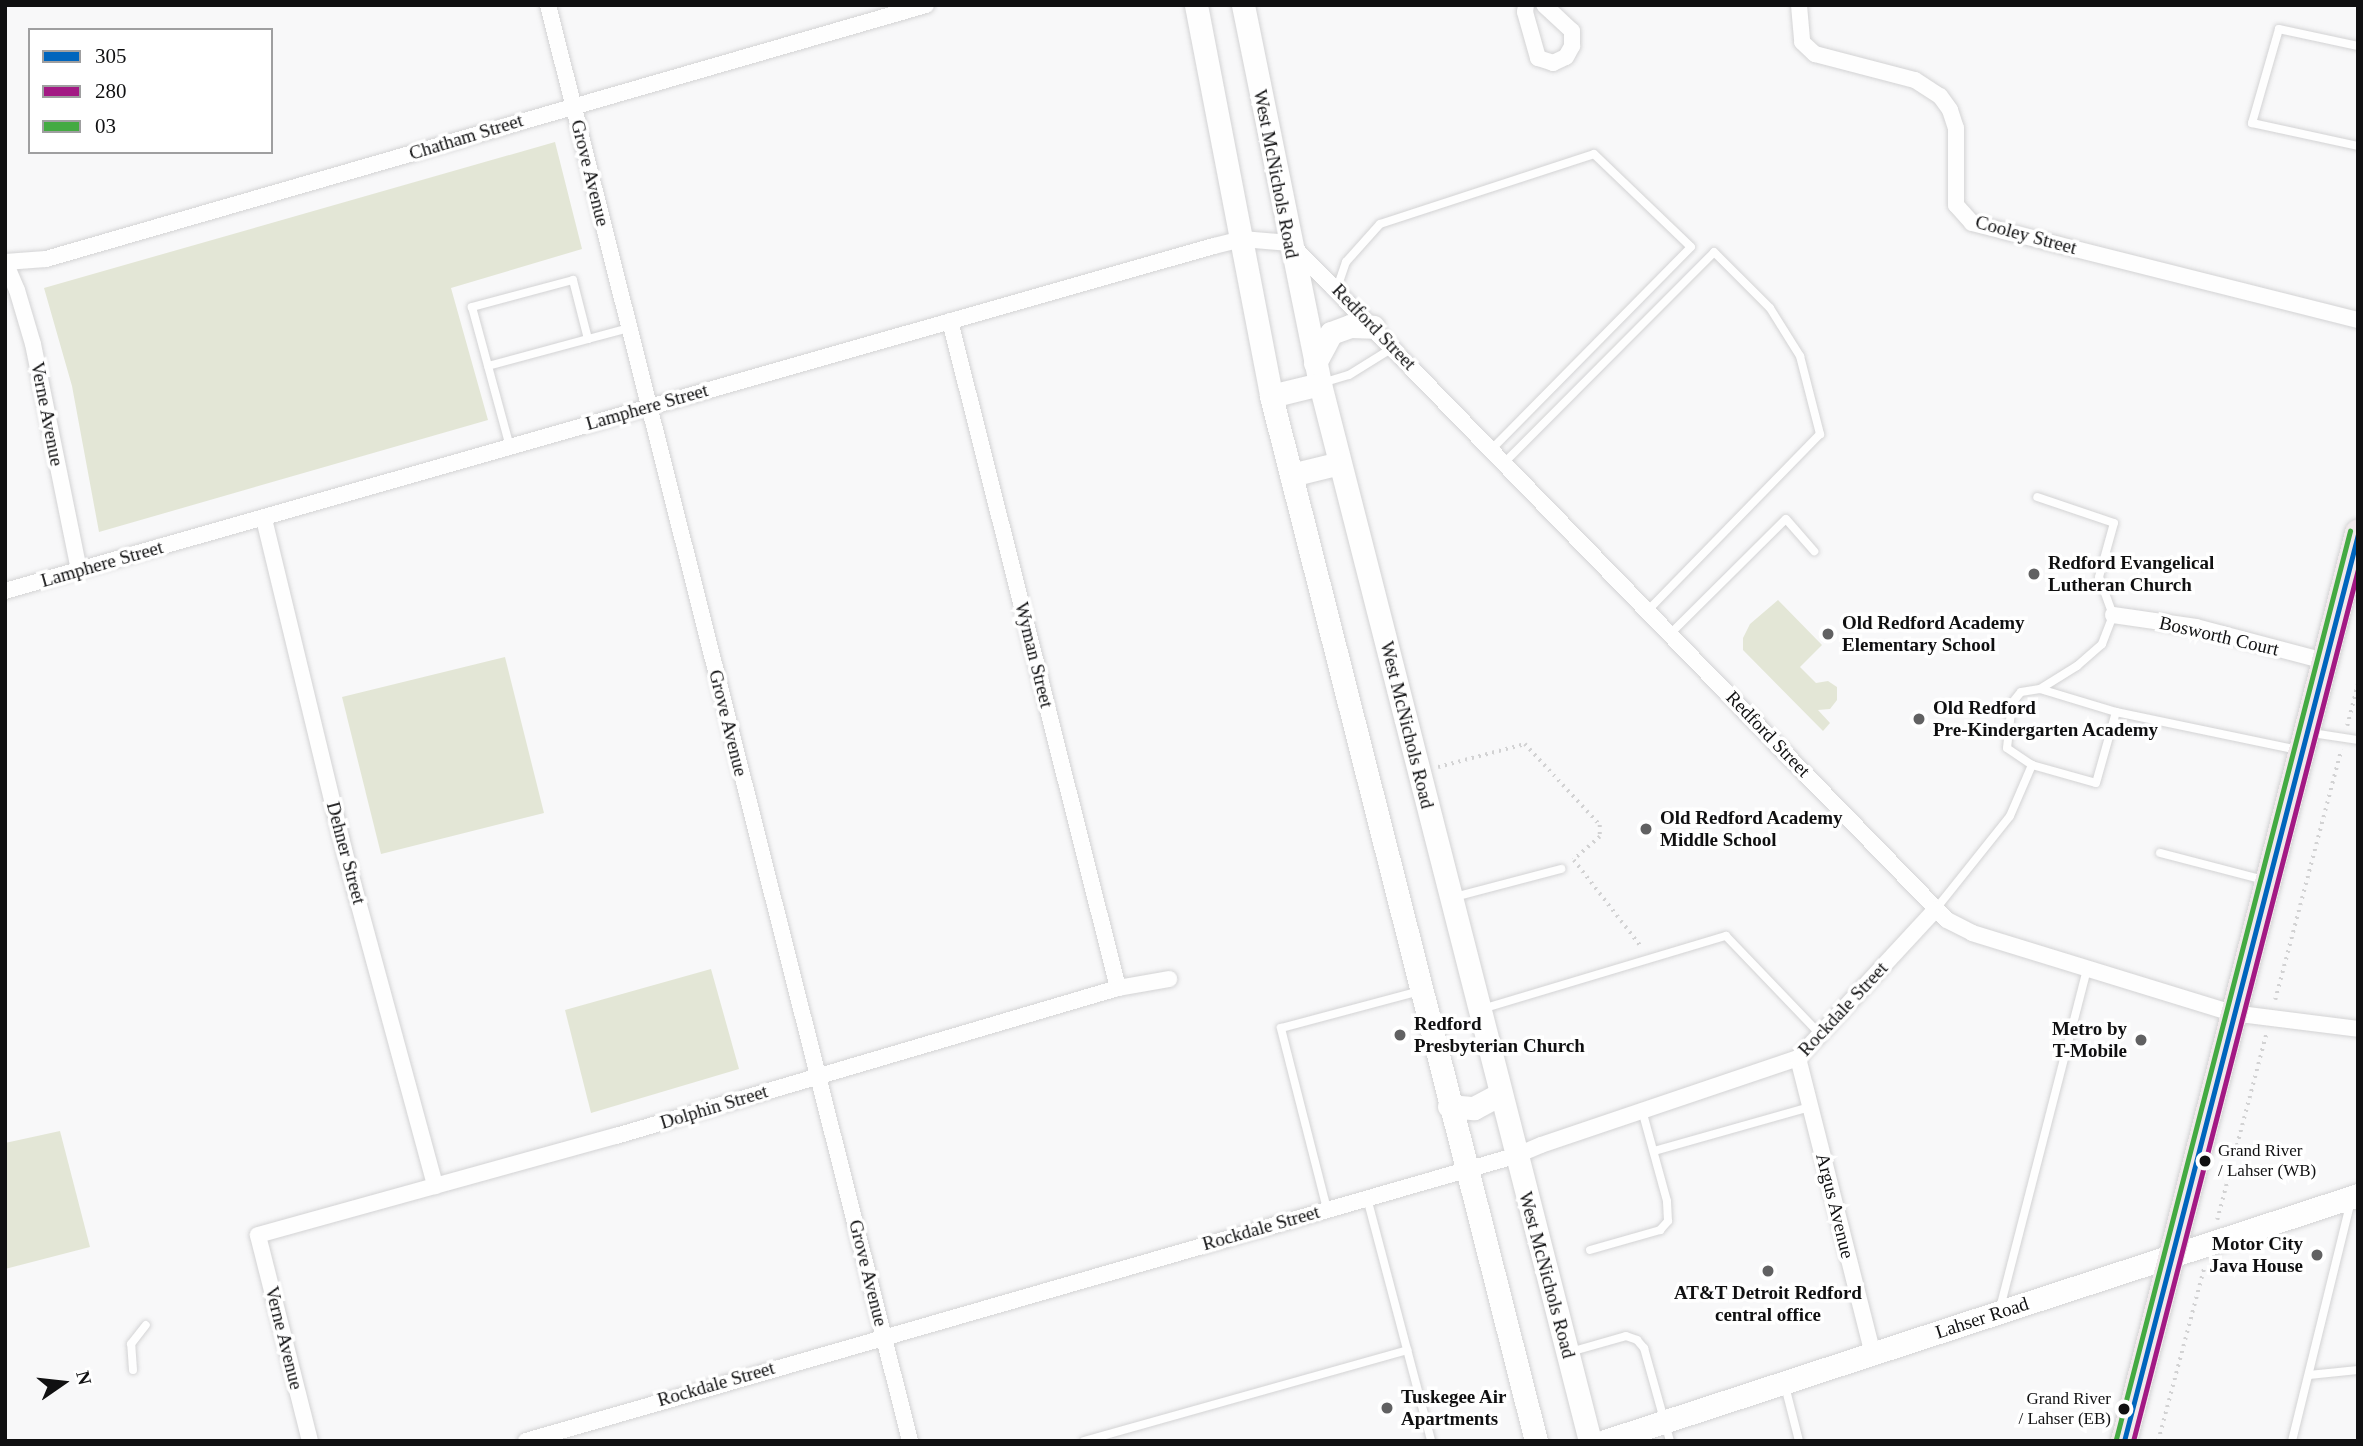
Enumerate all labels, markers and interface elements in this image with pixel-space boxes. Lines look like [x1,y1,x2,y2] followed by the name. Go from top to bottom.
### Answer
[28,28,273,154] legend
[95,44,127,68] text: 305
[95,79,127,103] text: 280
[1248,88,1304,260] street label: West McNichols Road
[406,109,526,165] street label: Chatham Street
[95,114,116,138] text: 03
[566,117,614,229] street label: Grove Avenue
[1973,211,2079,259] street label: Cooley Street
[1327,279,1421,375] street label: Redford Street
[26,359,68,469] street label: Verne Avenue
[583,379,711,435] street label: Lamphere Street
[38,536,166,592] street label: Lamphere Street
[2048,552,2214,596] place label: Redford Evangelical Lutheran Church
[2026,566,2042,582] marker: Redford Evangelical Lutheran Church
[1010,600,1058,710] street label: Wyman Street
[2157,611,2281,661] street label: Bosworth Court
[1842,612,2026,656] place label: Old Redford Academy Elementary School
[1820,626,1836,642] marker: Old Redford Academy Elementary School
[1375,639,1439,811] street label: West McNichols Road
[704,667,752,779] street label: Grove Avenue
[1721,686,1815,782] street label: Redford Street
[1933,697,2159,741] place label: Old Redford Pre-Kindergarten Academy
[1911,711,1927,727] marker: Old Redford Pre-Kindergarten Academy
[321,799,371,907] street label: Dehner Street
[1660,807,1844,851] place label: Old Redford Academy Middle School
[1638,821,1654,837] marker: Old Redford Academy Middle School
[1793,957,1893,1061] street label: Rockdale Street
[1414,1013,1585,1057] place label: Redford Presbyterian Church
[2052,1018,2127,1062] place label: Metro by T-Mobile
[1392,1027,1408,1043] marker: Redford Presbyterian Church
[2133,1032,2149,1048] marker: Metro by T-Mobile
[657,1080,771,1134] street label: Dolphin Street
[2218,1141,2316,1181] place label: Grand River / Lahser (WB)
[1811,1151,1859,1261] street label: Argus Avenue
[2198,1154,2212,1168] marker: Grand River / Lahser (WB)
[1514,1189,1580,1361] street label: West McNichols Road
[1200,1200,1322,1256] street label: Rockdale Street
[844,1217,892,1329] street label: Grove Avenue
[2210,1233,2303,1277] place label: Motor City Java House
[2309,1247,2325,1263] marker: Motor City Java House
[1760,1263,1776,1279] marker: AT&T Detroit Redford central office
[1674,1282,1862,1326] place label: AT&T Detroit Redford central office
[260,1283,308,1393] street label: Verne Avenue
[1933,1292,2031,1344] street label: Lahser Road
[28,1348,98,1418] north arrow
[655,1356,777,1412] street label: Rockdale Street
[72,1369,96,1387] text: N
[1401,1386,1507,1430] place label: Tuskegee Air Apartments
[2018,1389,2111,1429] place label: Grand River / Lahser (EB)
[1379,1400,1395,1416] marker: Tuskegee Air Apartments
[2117,1402,2131,1416] marker: Grand River / Lahser (EB)

